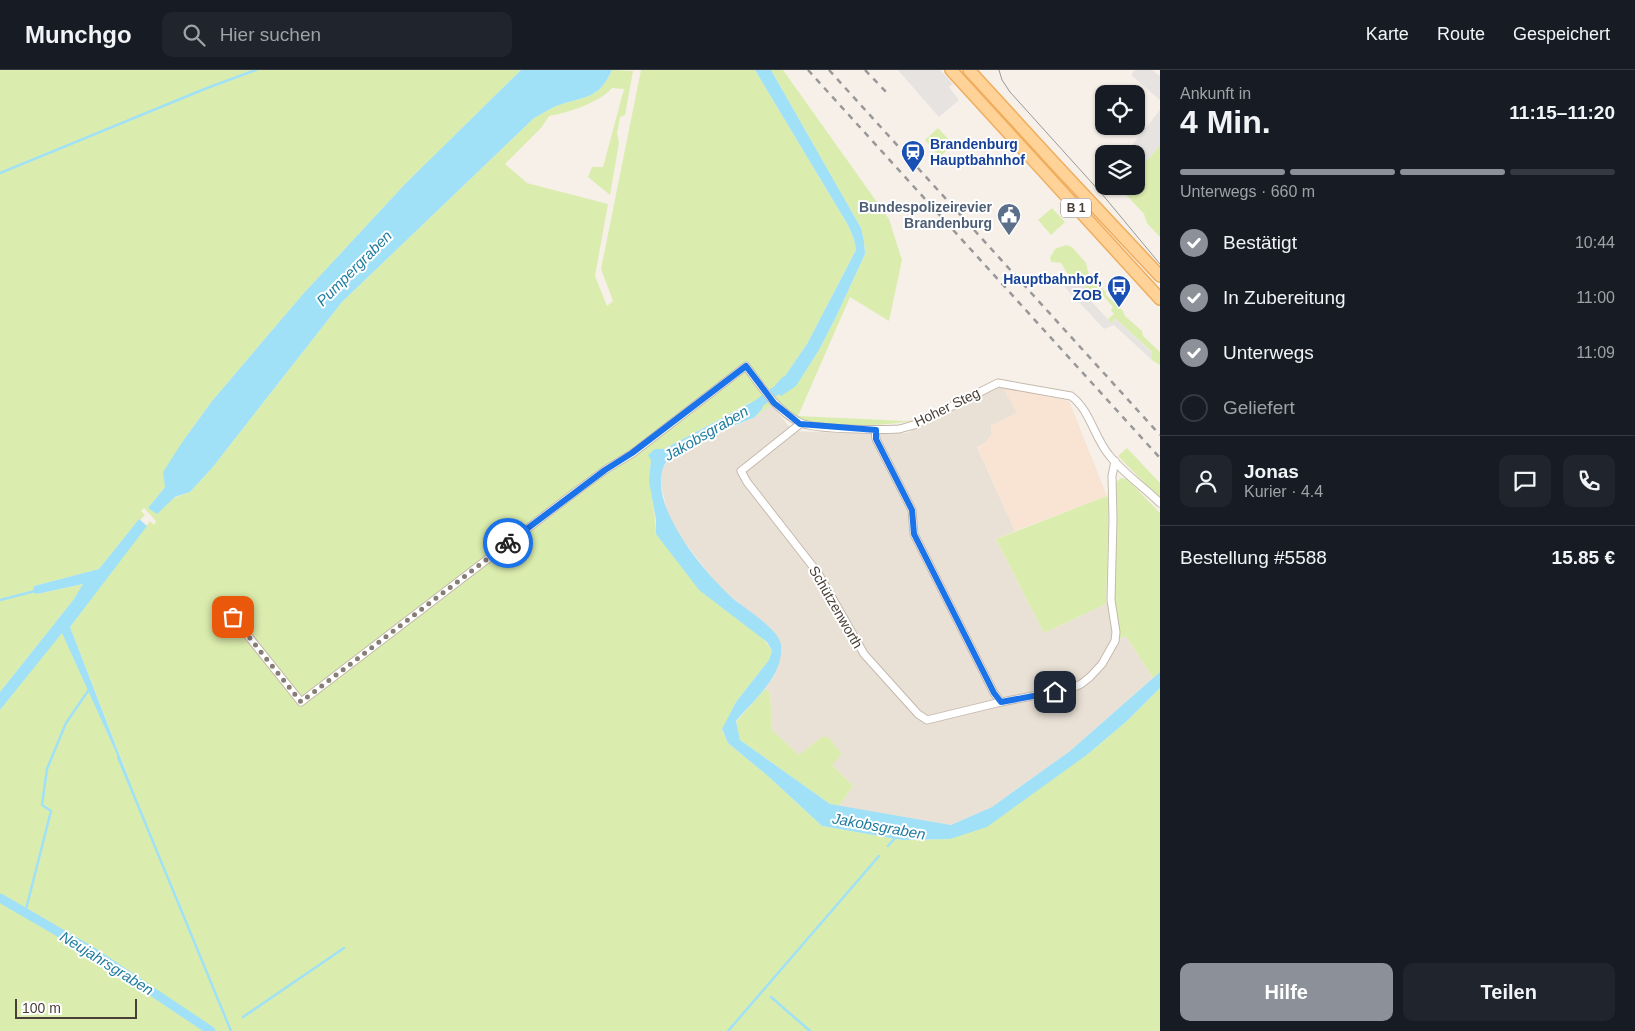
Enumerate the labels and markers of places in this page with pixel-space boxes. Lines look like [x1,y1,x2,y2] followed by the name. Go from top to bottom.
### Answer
[930,136,1025,168] place label: Brandenburg Hauptbahnhof
[900,139,926,173] station icon: Brandenburg Hauptbahnhof
[859,199,993,231] place label: Bundespolizeirevier Brandenburg
[996,202,1022,236] public building icon: Bundespolizeirevier Brandenburg
[1003,271,1102,303] place label: Hauptbahnhof, ZOB
[1106,274,1132,308] bus stop icon: Hauptbahnhof, ZOB
[212,596,254,638] pin
[1034,671,1076,713] pin

